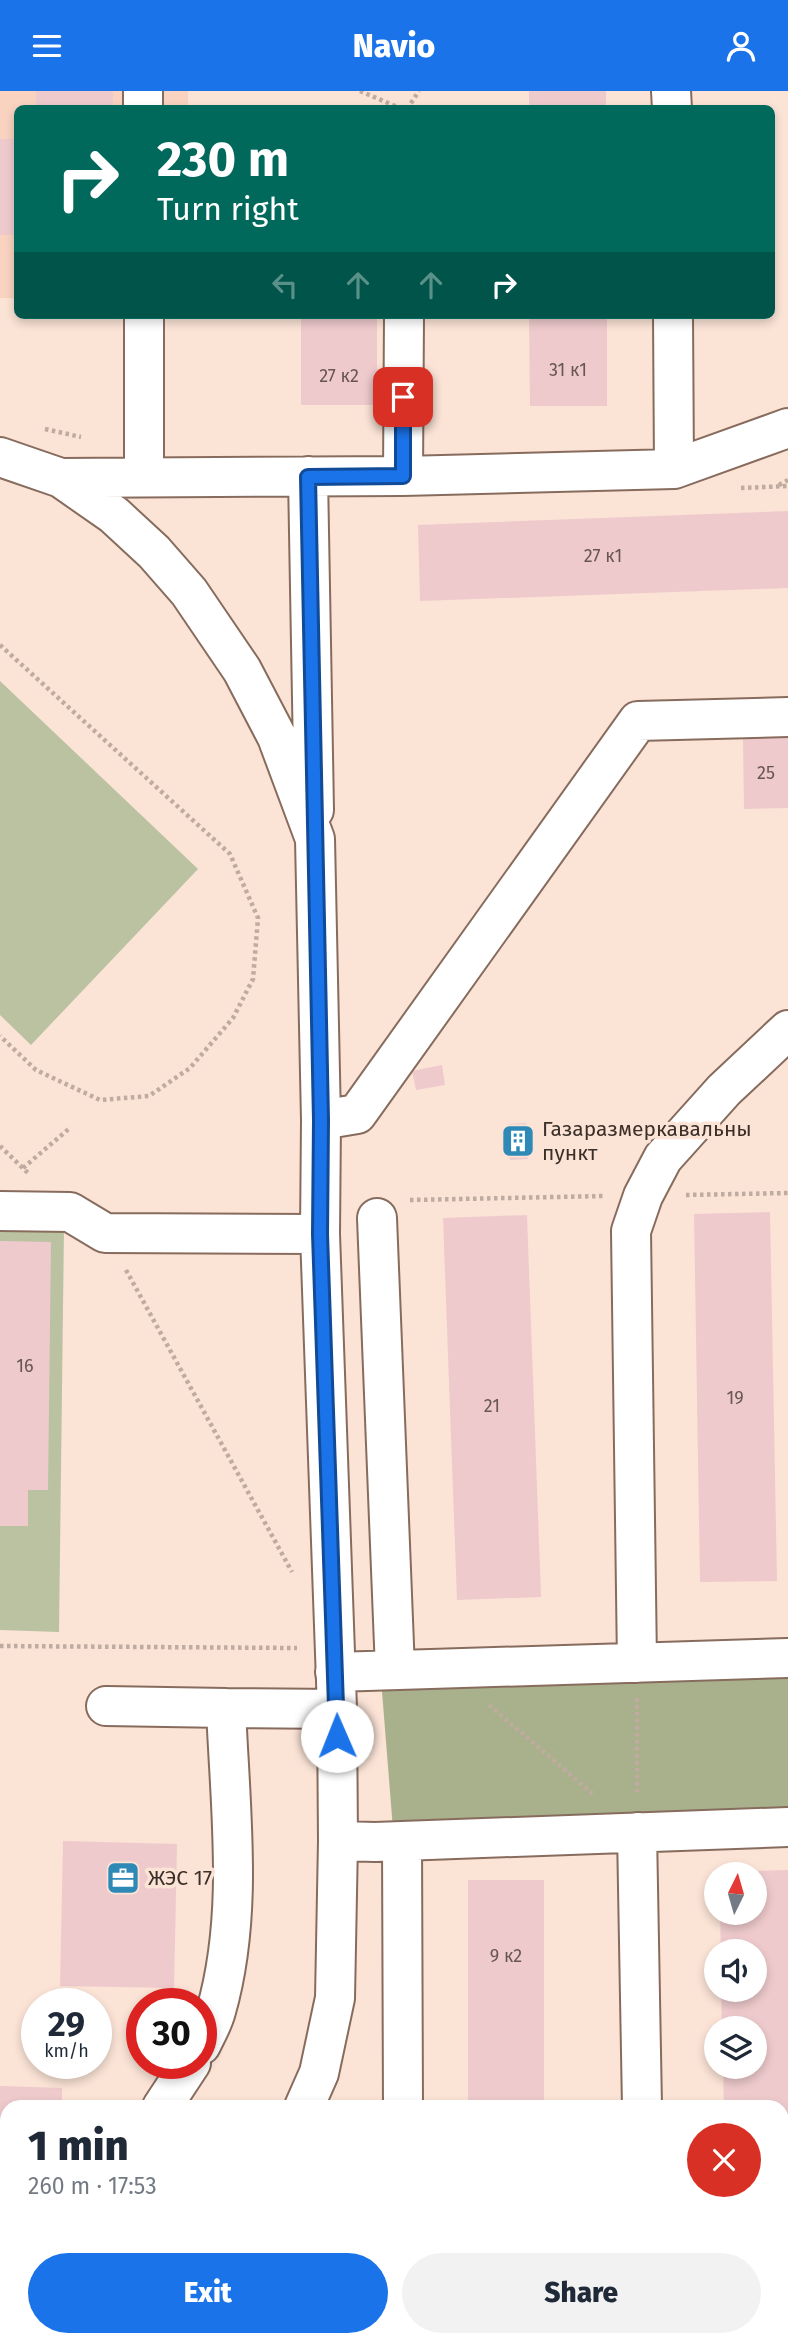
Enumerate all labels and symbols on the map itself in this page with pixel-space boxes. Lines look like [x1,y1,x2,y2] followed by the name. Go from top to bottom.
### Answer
[549,359,587,381] house number: 31 к1
[319,365,359,387] house number: 27 к2
[373,367,433,427] pin
[584,545,622,567] house number: 27 к1
[757,762,775,784] house number: 25
[542,1116,752,1166] place label: Газаразмеркавальны пункт
[499,1122,537,1160] building icon: Газаразмеркавальны пункт
[16,1355,34,1377] house number: 16
[726,1387,744,1409] house number: 19
[484,1395,500,1417] house number: 21
[300,1699,374,1773] position arrow
[104,1859,142,1897] office icon: ЖЭС 17
[704,1862,766,1925] north arrow
[148,1865,212,1891] place label: ЖЭС 17
[490,1945,522,1967] house number: 9 к2
[126,1988,217,2079] speed limit sign: 30

